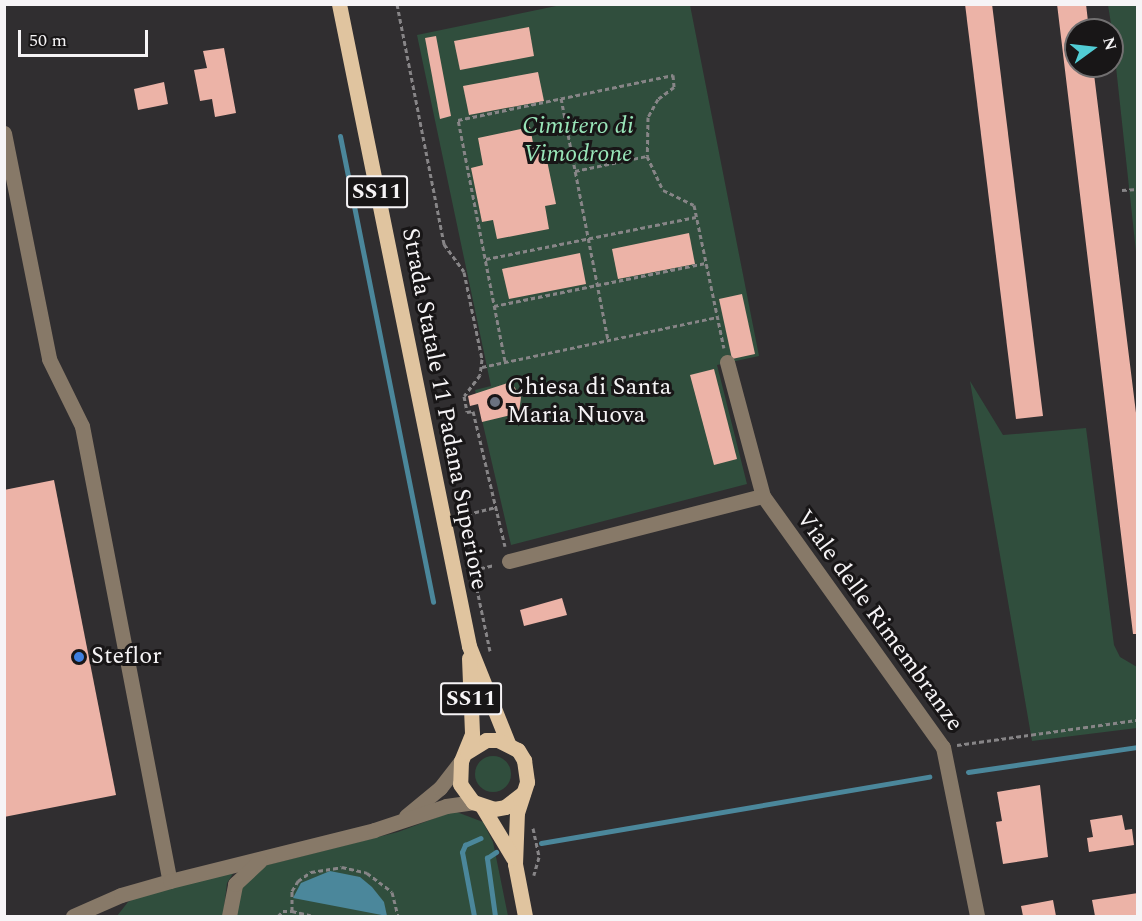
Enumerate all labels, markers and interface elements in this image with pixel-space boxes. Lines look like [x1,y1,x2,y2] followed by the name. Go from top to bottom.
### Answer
[21,18,152,56] scale bar
[1064,18,1124,78] north arrow
[29,27,67,54] text: 50 m
[1096,34,1123,53] text: N
[522,113,634,169] park label: Cimitero di Vimodrone
[346,173,409,211] road number: SS11
[395,225,493,593] street label: Strada Statale 11 Padana Superiore
[507,374,672,430] place label: Chiesa di Santa Maria Nuova
[488,395,502,409] marker: Chiesa di Santa Maria Nuova
[789,505,969,737] street label: Viale delle Rimembranze
[91,643,162,671] place label: Steflor
[72,650,86,664] marker: Steflor
[440,680,502,718] road number: SS11

